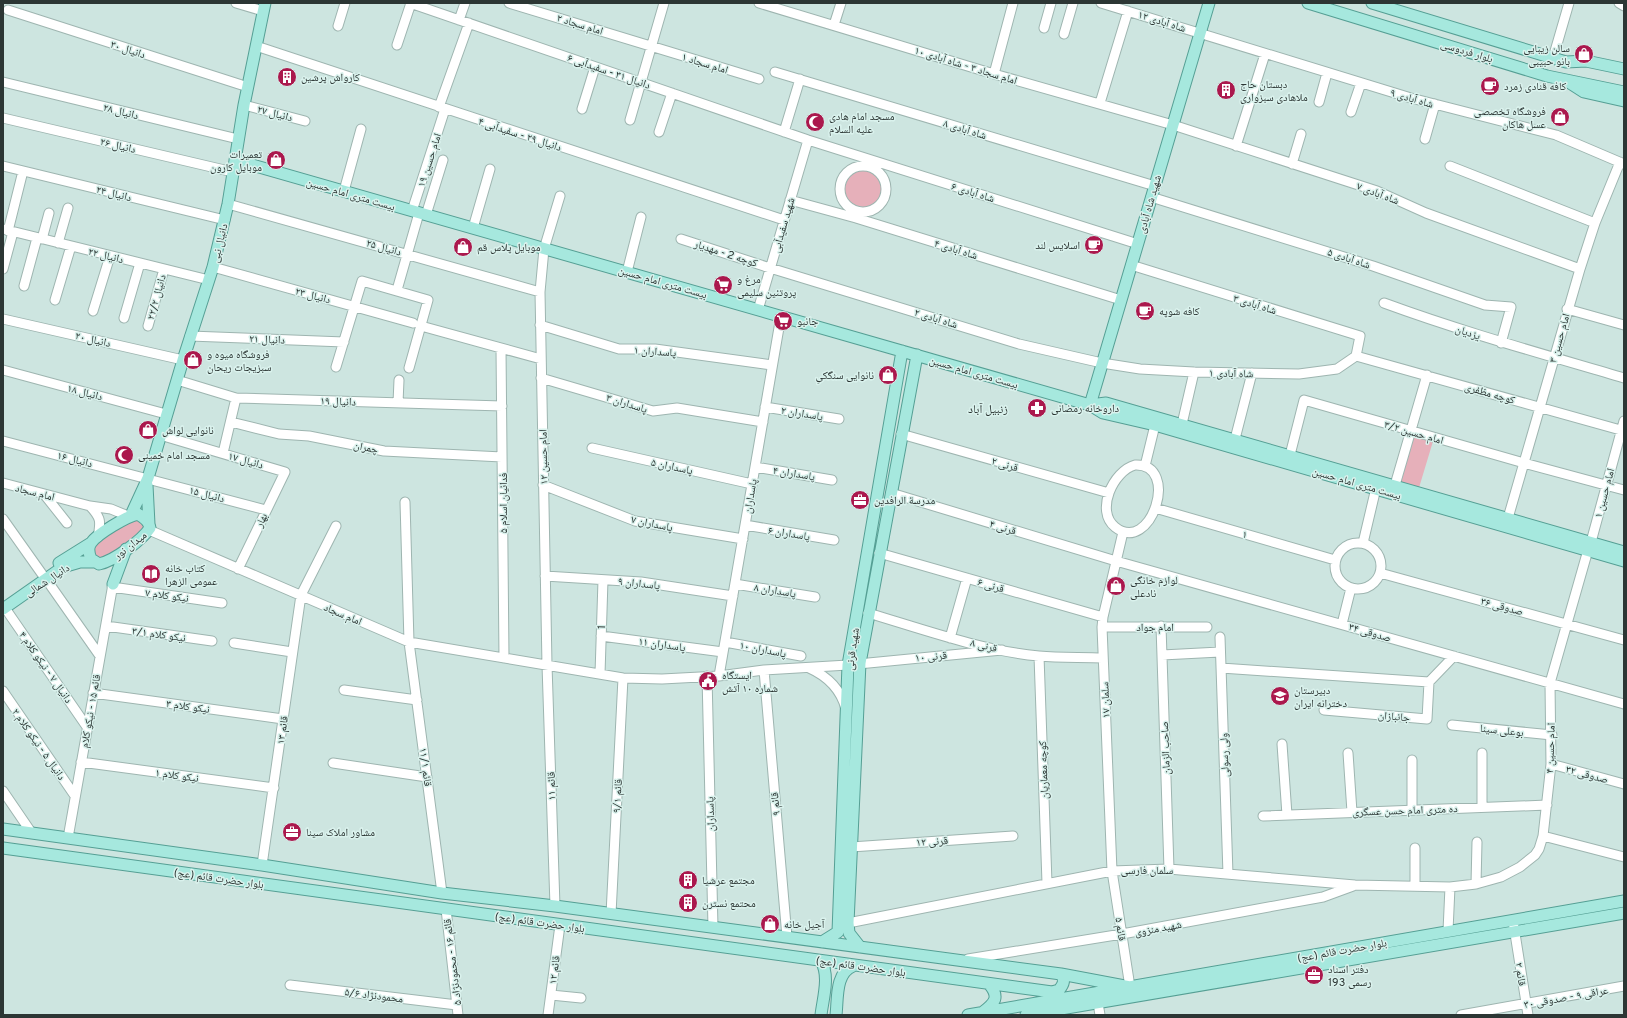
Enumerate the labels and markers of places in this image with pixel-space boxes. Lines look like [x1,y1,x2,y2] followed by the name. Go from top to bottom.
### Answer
[1523,42,1570,69] place label: سالن زیبایی بانو حبیبی
[1573,43,1595,65] shop icon: سالن زیبایی بانو حبیبی
[276,66,298,88] building icon: کارواش پرشین
[301,71,360,85] place label: کارواش پرشین
[1479,75,1501,97] cafe icon: کافه قنادی زمرد
[1240,78,1308,105] place label: دبستان حاج ملاهادی سبزواری
[1215,79,1237,101] building icon: دبستان حاج ملاهادی سبزواری
[1504,80,1567,94] place label: کافه قنادی زمرد
[1474,105,1546,132] place label: فروشگاه تخصصی عسل هاکان
[1549,106,1571,128] shop icon: فروشگاه تخصصی عسل هاکان
[829,110,895,137] place label: مسجد امام هادی علیه السلام
[804,111,826,133] mosque icon: مسجد امام هادی علیه السلام
[210,148,263,175] place label: تعمیرات موبایل کارون
[265,149,287,171] shop icon: تعمیرات موبایل کارون
[1083,234,1105,256] cafe icon: اسلایس لند
[452,236,474,258] shop icon: موبایل پلاس قم
[1035,239,1080,253] place label: اسلایس لند
[477,241,540,255] place label: موبایل پلاس قم
[737,273,797,300] place label: مرغ و پروتئین سلیمی
[712,274,734,296] supermarket icon: مرغ و پروتئین سلیمی
[1134,300,1156,322] cafe icon: کافه شوپه
[1159,305,1200,319] place label: کافه شوپه
[772,310,794,332] supermarket icon: جانبو
[797,315,818,329] place label: جانبو
[207,348,271,375] place label: فروشگاه میوه و سبزیجات ریحان
[182,349,204,371] shop icon: فروشگاه میوه و سبزیجات ریحان
[877,364,899,386] shop icon: نانوایی سنگکیِ
[815,369,874,384] place label: نانوایی سنگکیِ
[1026,397,1048,419] pharmacy icon: داروخانه رمضانی
[1051,402,1120,416] place label: داروخانه رمضانی
[137,419,159,441] shop icon: نانوایی لواش
[162,424,214,438] place label: نانوایی لواش
[113,444,135,466] mosque icon: مسجد امام خمینی
[138,449,210,463] place label: مسجد امام خمینی
[849,489,871,511] office icon: مدرسة الرافدین
[874,494,935,508] place label: مدرسة الرافدین
[165,562,218,589] place label: کتاب خانه عمومی الزهرا
[140,563,162,585] library icon: کتاب خانه عمومی الزهرا
[1130,574,1178,601] place label: لوازم خانگی نادعلی
[1105,575,1127,597] shop icon: لوازم خانگی نادعلی
[722,669,778,696] place label: ایستگاه شماره ۱۰ آتش
[697,670,719,692] public building icon: ایستگاه شماره ۱۰ آتش
[1294,684,1347,711] place label: دبیرستان دخترانه ایران
[1269,685,1291,707] school or university icon: دبیرستان دخترانه ایران
[281,821,303,843] office icon: مشاور املاک سینا
[306,826,375,840] place label: مشاور املاک سینا
[677,869,699,891] building icon: مجتمع عرشیا
[702,874,755,888] place label: مجتمع عرشیا
[677,892,699,914] building icon: محتمع نسترن
[702,897,756,911] place label: محتمع نسترن
[759,913,781,935] shop icon: آجیل خانه
[784,918,825,932] place label: آجیل خانه
[1328,963,1371,990] place label: دفتر اسناد رسمی 193
[1303,964,1325,986] office icon: دفتر اسناد رسمی 193

